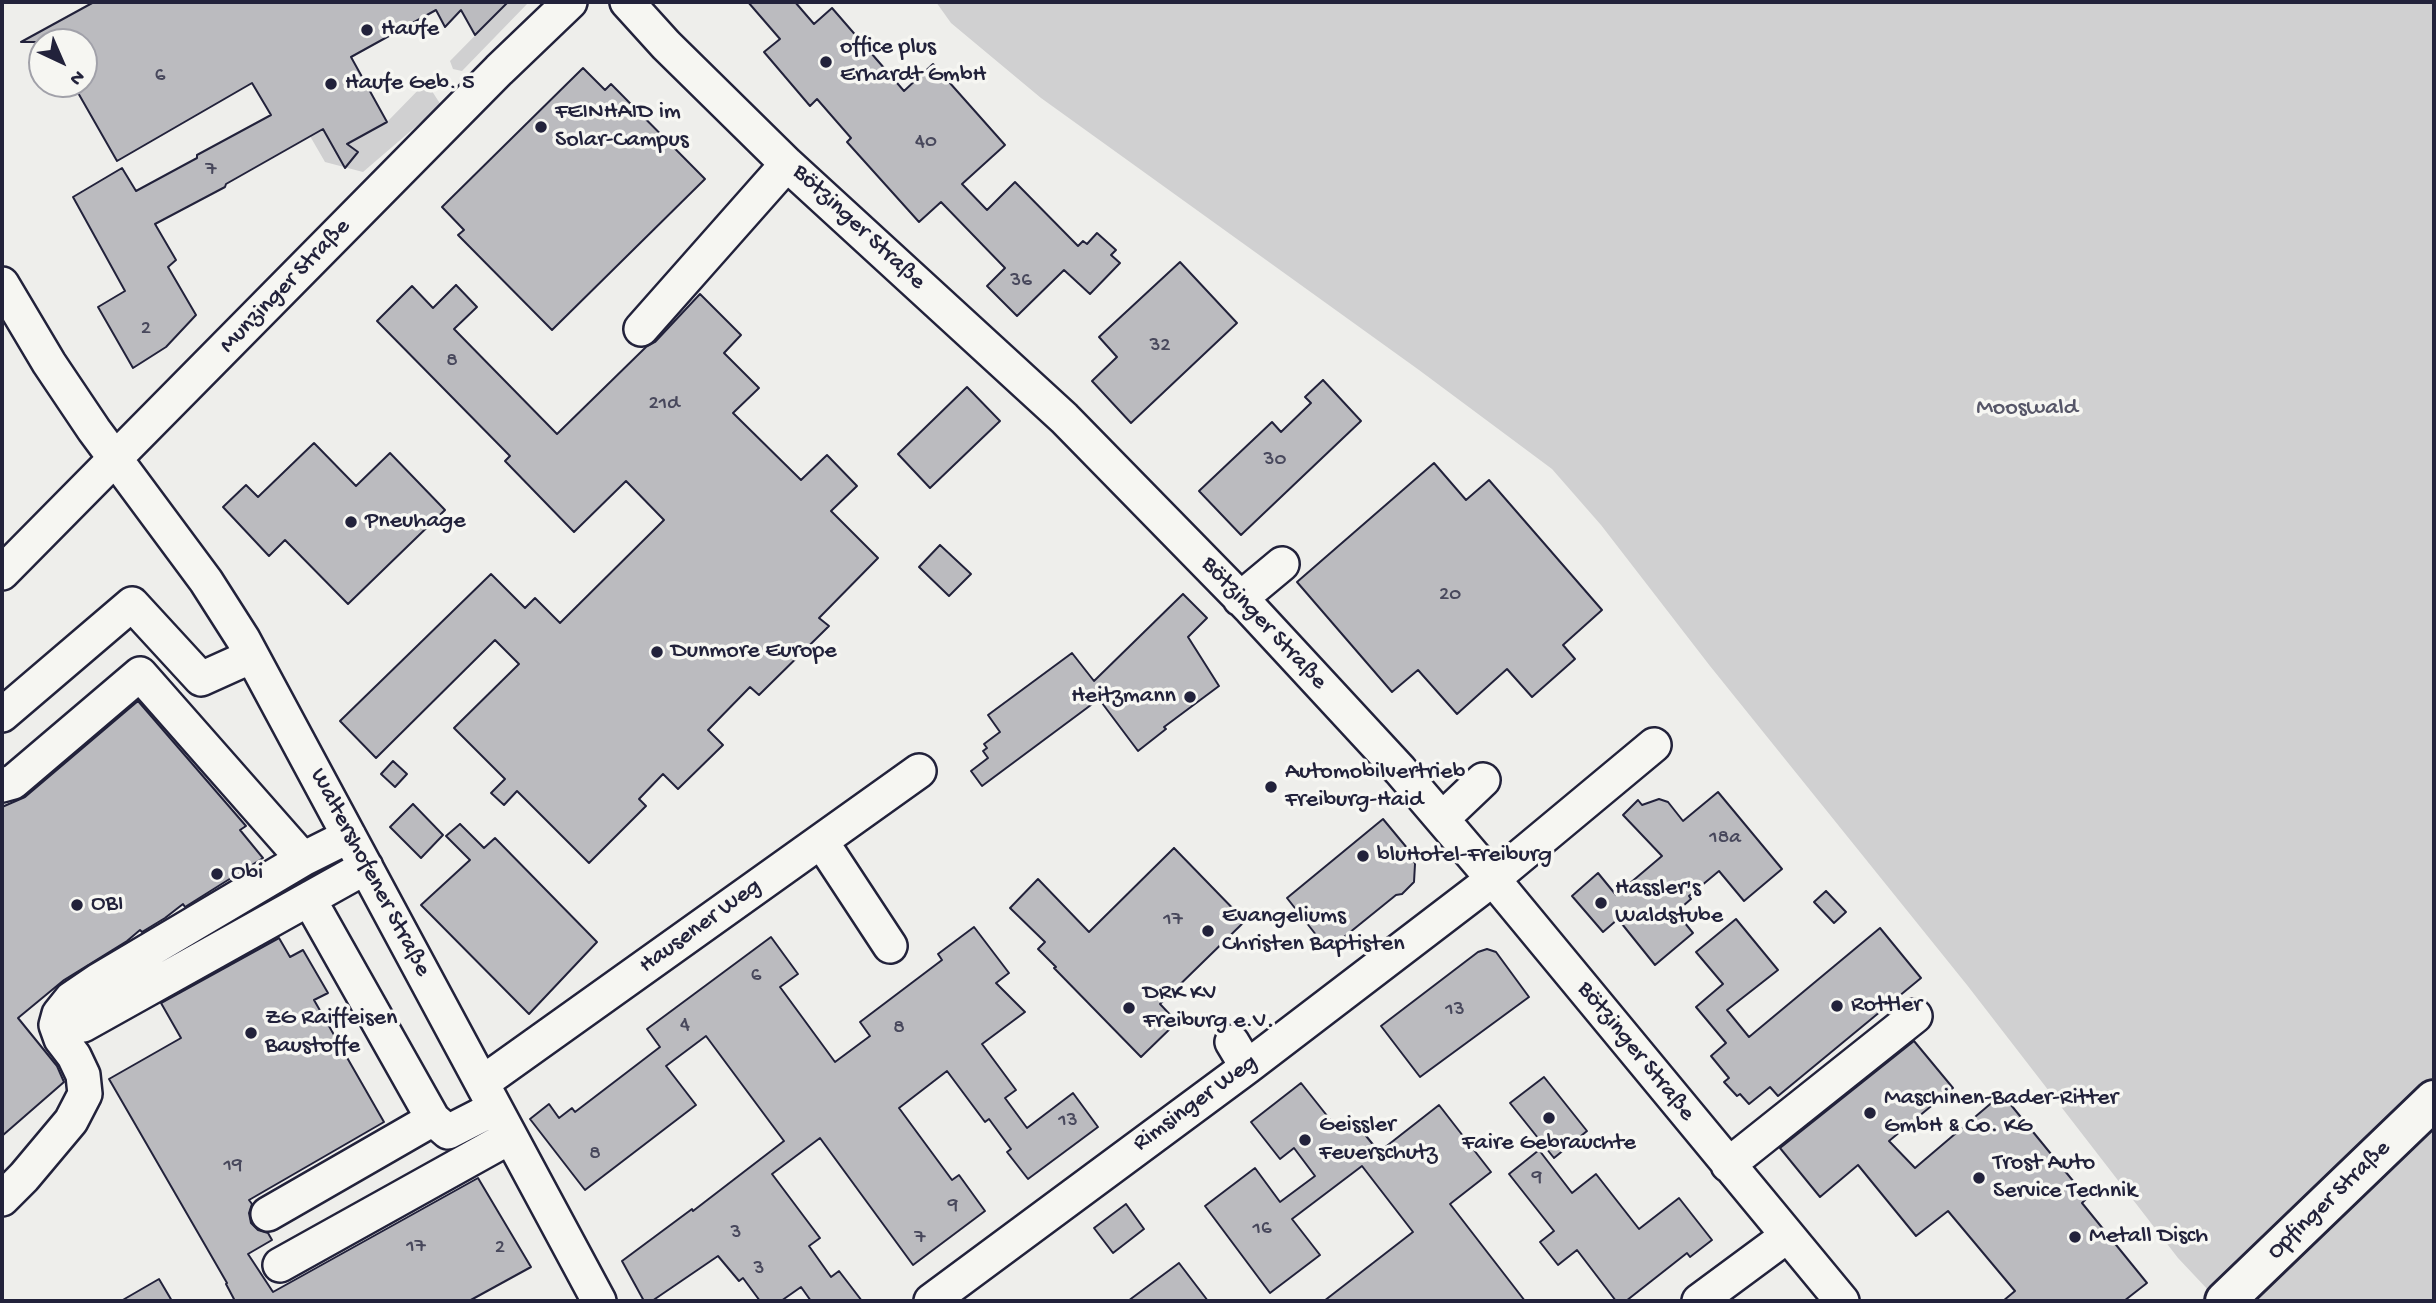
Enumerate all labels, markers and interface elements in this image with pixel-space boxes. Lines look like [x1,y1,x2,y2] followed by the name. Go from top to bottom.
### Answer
[381,16,439,44] place label: Haufe
[359,22,375,38] marker: Haufe
[28,28,98,98] north arrow
[840,34,986,90] place label: office plus Erhardt GmbH
[818,54,834,70] marker: office plus Erhardt GmbH
[64,64,89,90] text: N
[155,64,165,90] house number: 6
[345,70,475,98] place label: Haufe Geb. 5
[323,76,339,92] marker: Haufe Geb. 5
[555,99,689,155] place label: FEINHAID im Solar-Campus
[533,119,549,135] marker: FEINHAID im Solar-Campus
[915,130,937,156] house number: 40
[206,158,216,184] house number: 7
[785,159,931,297] street label: Bötzinger Straße
[214,214,358,360] street label: Munzinger Straße
[1010,269,1032,295] house number: 36
[141,317,151,343] house number: 2
[1149,334,1171,360] house number: 32
[446,349,458,375] house number: 8
[648,392,680,418] house number: 21d
[1976,395,2078,423] park label: Mooswald
[1264,448,1286,474] house number: 30
[365,508,466,536] place label: Pneuhage
[343,514,359,530] marker: Pneuhage
[1194,551,1332,697] street label: Bötzinger Straße
[1439,583,1461,609] house number: 20
[671,638,837,666] place label: Dunmore Europe
[649,644,665,660] marker: Dunmore Europe
[1071,683,1176,711] place label: Heitzmann
[1182,689,1198,705] marker: Heitzmann
[1285,759,1465,815] place label: Automobilvertrieb Freiburg-Haid
[302,764,436,982] street label: Waltershofener Straße
[1263,779,1279,795] marker: Automobilvertrieb Freiburg-Haid
[1709,826,1741,852] house number: 18a
[1377,842,1552,870] place label: bluHotel-Freiburg
[1355,848,1371,864] marker: bluHotel-Freiburg
[231,860,263,888] place label: Obi
[209,866,225,882] marker: Obi
[634,873,768,981] street label: Hausener Weg
[1615,875,1723,931] place label: Hassler's Waldstube
[91,891,123,919] place label: OBI
[1593,895,1609,911] marker: Hassler's Waldstube
[69,897,85,913] marker: OBI
[1222,903,1405,959] place label: Evangeliums Christen Baptisten
[1163,908,1183,934] house number: 17
[1200,923,1216,939] marker: Evangeliums Christen Baptisten
[751,964,761,990] house number: 6
[1570,976,1700,1128] street label: Bötzinger Straße
[1143,980,1274,1036] place label: DRK KV Freiburg e.V.
[1851,992,1922,1020] place label: Rottler
[1445,998,1465,1024] house number: 13
[1829,998,1845,1014] marker: Rottler
[1121,1000,1137,1016] marker: DRK KV Freiburg e.V.
[265,1005,397,1061] place label: ZG Raiffeisen Baustoffe
[680,1013,690,1039] house number: 4
[893,1016,905,1042] house number: 8
[243,1025,259,1041] marker: ZG Raiffeisen Baustoffe
[1128,1049,1264,1159] street label: Rimsinger Weg
[1884,1085,2118,1141] place label: Maschinen-Bader-Ritter GmbH & Co. KG
[1862,1105,1878,1121] marker: Maschinen-Bader-Ritter GmbH & Co. KG
[1058,1109,1078,1135] house number: 13
[1541,1110,1557,1126] marker: Faire Gebrauchte
[1319,1112,1437,1168] place label: Geissler Feuerschutz
[1462,1130,1636,1158] place label: Faire Gebrauchte
[1297,1132,1313,1148] marker: Geissler Feuerschutz
[2262,1135,2398,1267] street label: Opfinger Straße
[589,1142,601,1168] house number: 8
[1993,1150,2137,1206] place label: Trost Auto Service Technik
[223,1154,243,1180] house number: 19
[1532,1166,1542,1192] house number: 9
[1971,1170,1987,1186] marker: Trost Auto Service Technik
[948,1194,958,1220] house number: 9
[1252,1217,1272,1243] house number: 16
[731,1221,741,1247] house number: 3
[2089,1223,2208,1251] place label: Metall Disch
[915,1226,925,1252] house number: 7
[2067,1229,2083,1245] marker: Metall Disch
[406,1235,426,1261] house number: 17
[495,1236,505,1262] house number: 2
[754,1257,764,1283] house number: 3

